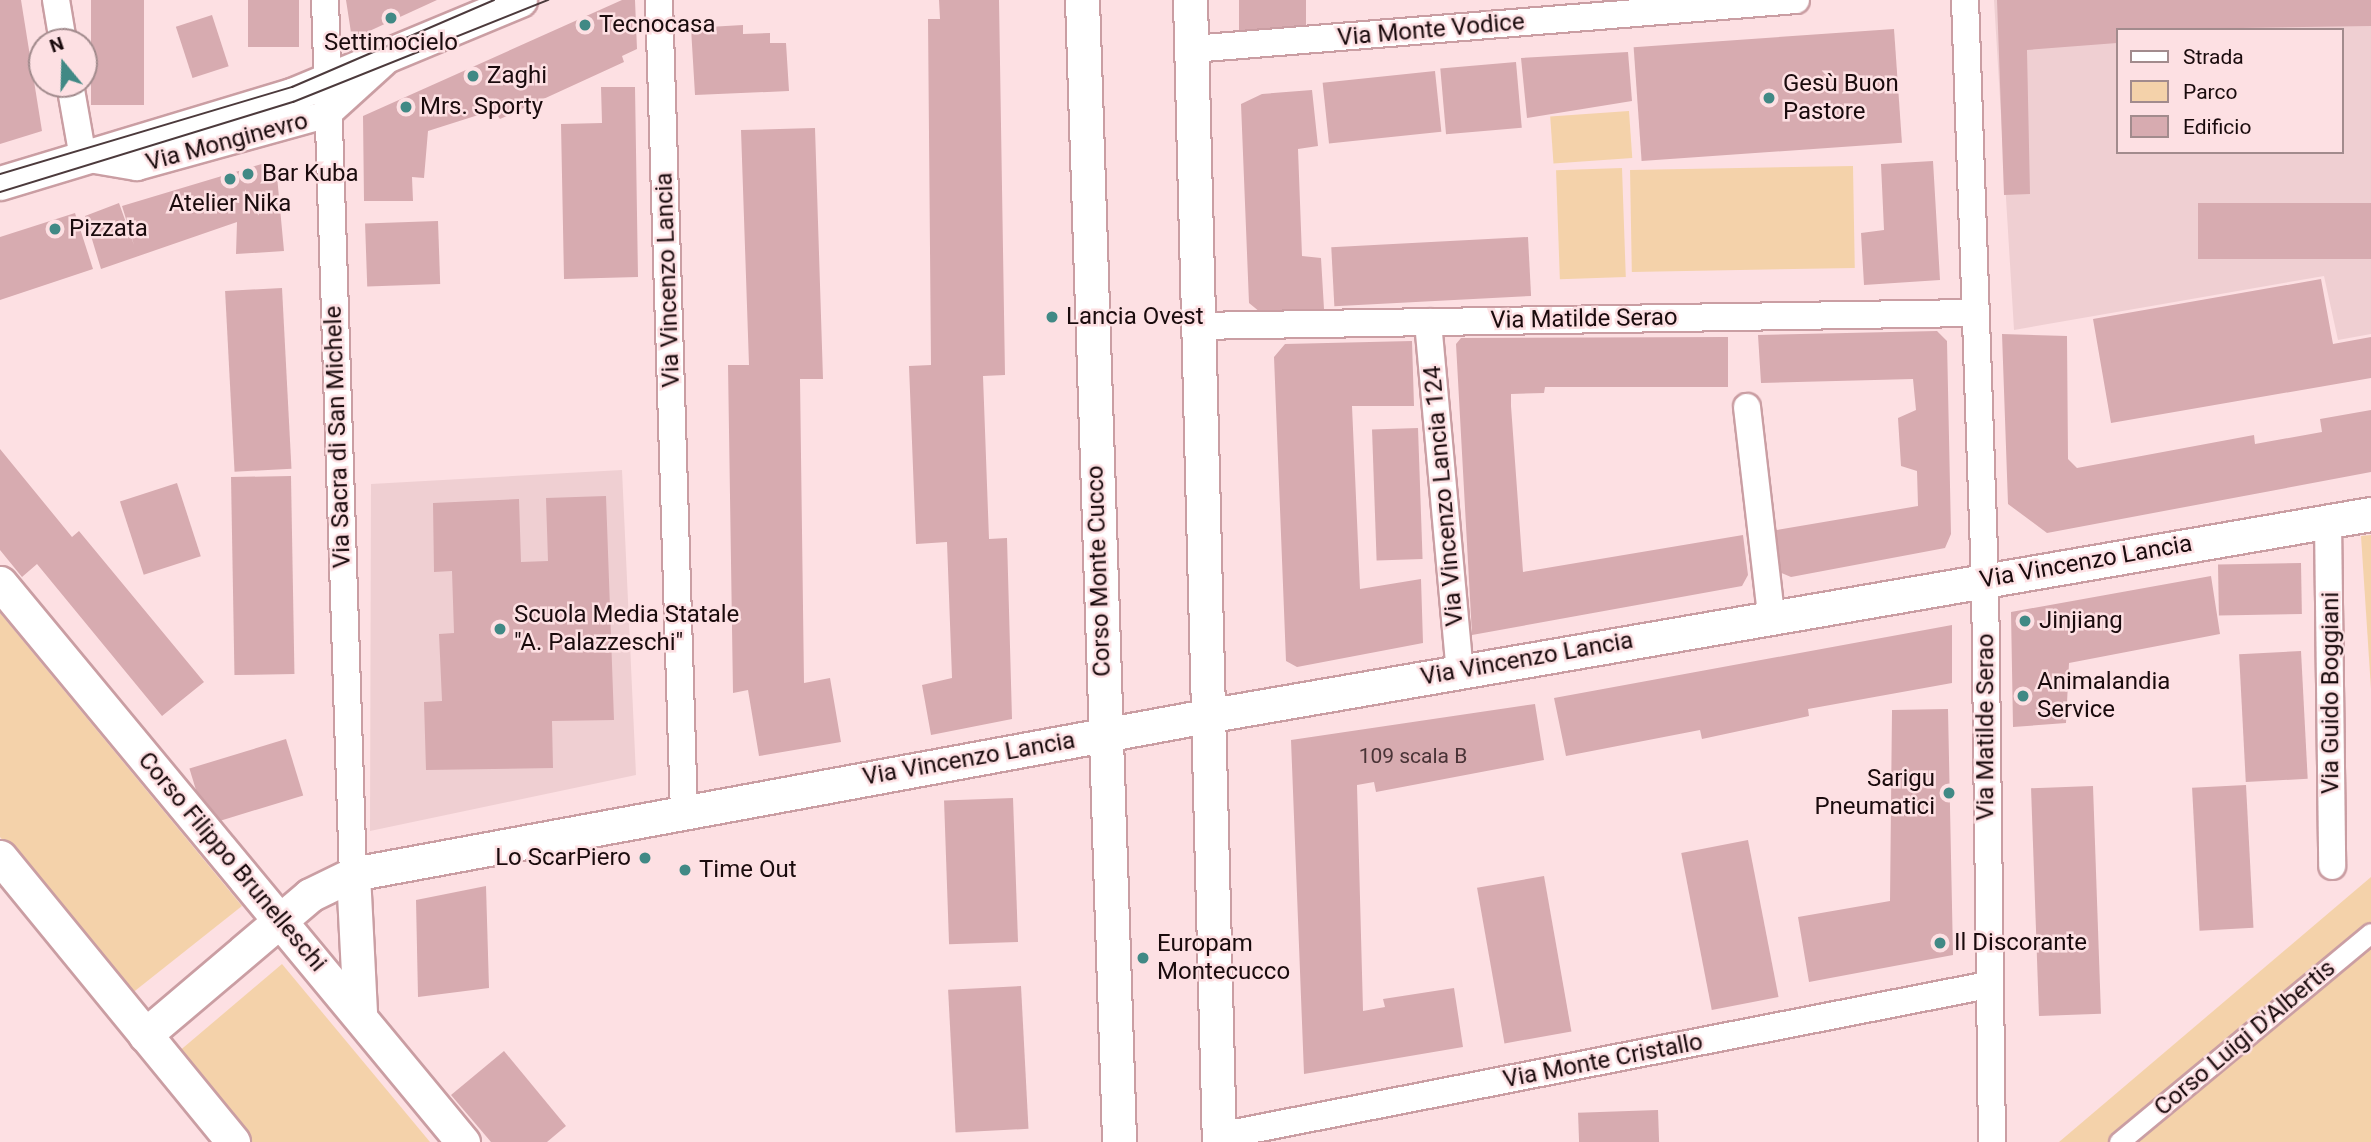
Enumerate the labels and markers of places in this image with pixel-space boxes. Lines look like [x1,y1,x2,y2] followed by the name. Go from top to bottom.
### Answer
[383,10,399,26] marker: Settimocielo
[599,11,715,39] place label: Tecnocasa
[577,17,593,33] marker: Tecnocasa
[324,29,458,57] place label: Settimocielo
[487,62,547,90] place label: Zaghi
[465,68,481,84] marker: Zaghi
[1783,70,1899,126] place label: Gesù Buon Pastore
[1761,90,1777,106] marker: Gesù Buon Pastore
[420,93,543,121] place label: Mrs. Sporty
[398,99,414,115] marker: Mrs. Sporty
[262,160,359,188] place label: Bar Kuba
[240,166,256,182] marker: Bar Kuba
[222,171,238,187] marker: Atelier Nika
[169,190,291,218] place label: Atelier Nika
[69,215,148,243] place label: Pizzata
[47,221,63,237] marker: Pizzata
[1066,303,1204,331] place label: Lancia Ovest
[1044,309,1060,325] marker: Lancia Ovest
[514,601,739,657] place label: Scuola Media Statale "A. Palazzeschi"
[2039,607,2123,635] place label: Jinjiang
[2017,613,2033,629] marker: Jinjiang
[492,621,508,637] marker: Scuola Media Statale "A. Palazzeschi"
[2037,668,2170,724] place label: Animalandia Service
[2015,688,2031,704] marker: Animalandia Service
[1814,765,1935,821] place label: Sarigu Pneumatici
[1941,785,1957,801] marker: Sarigu Pneumatici
[495,844,631,872] place label: Lo ScarPiero
[637,850,653,866] marker: Lo ScarPiero
[699,856,796,884] place label: Time Out
[677,862,693,878] marker: Time Out
[1954,929,2087,957] place label: Il Discorante
[1157,930,1290,986] place label: Europam Montecucco
[1932,935,1948,951] marker: Il Discorante
[1135,950,1151,966] marker: Europam Montecucco

